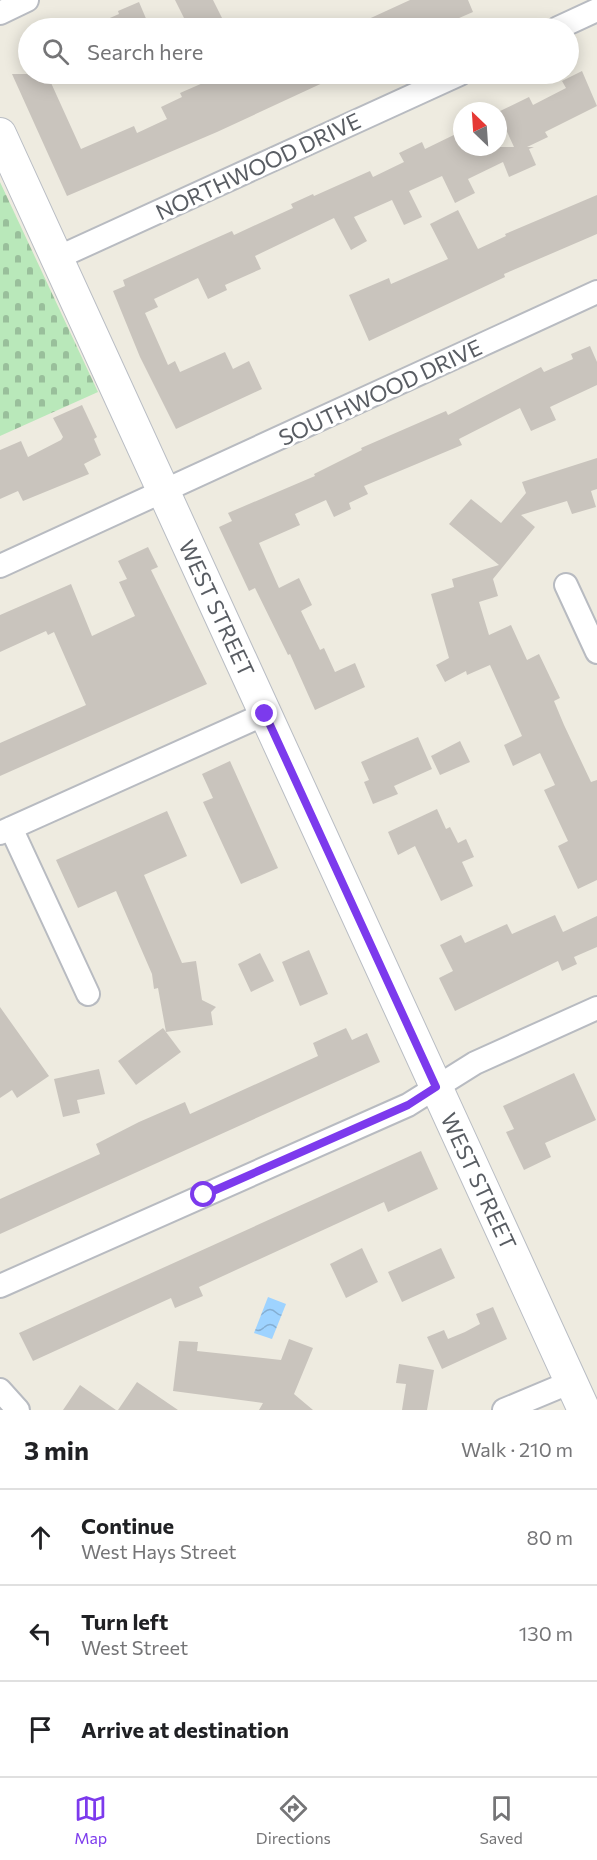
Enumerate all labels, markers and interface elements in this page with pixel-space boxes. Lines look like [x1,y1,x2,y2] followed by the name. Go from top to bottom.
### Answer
[18,18,579,84] search box
[39,35,72,68] icon: search
[87,38,203,65] text: Search here
[453,102,507,156] north arrow
[151,107,365,225] street label: NORTHWOOD DRIVE
[274,333,486,451] street label: SOUTHWOOD DRIVE
[173,535,261,681] street label: WEST STREET
[251,700,277,726] route end
[435,1108,523,1254] street label: WEST STREET
[190,1181,216,1207] route start
[24,1434,89,1465] text: 3 min
[461,1437,573,1461] text: Walk · 210 m
[81,1512,174,1539] text: Continue
[24,1521,57,1554] icon: ahead
[527,1525,573,1549] text: 80 m
[81,1539,237,1563] text: West Hays Street
[81,1608,168,1635] text: Turn left
[24,1617,57,1650] icon: left
[519,1621,573,1645] text: 130 m
[81,1635,188,1659] text: West Street
[24,1713,57,1746] icon: arrive
[81,1716,289,1743] text: Arrive at destination
[74,1792,107,1847] tab: Map
[256,1792,331,1847] tab: Directions
[479,1792,523,1847] tab: Saved

